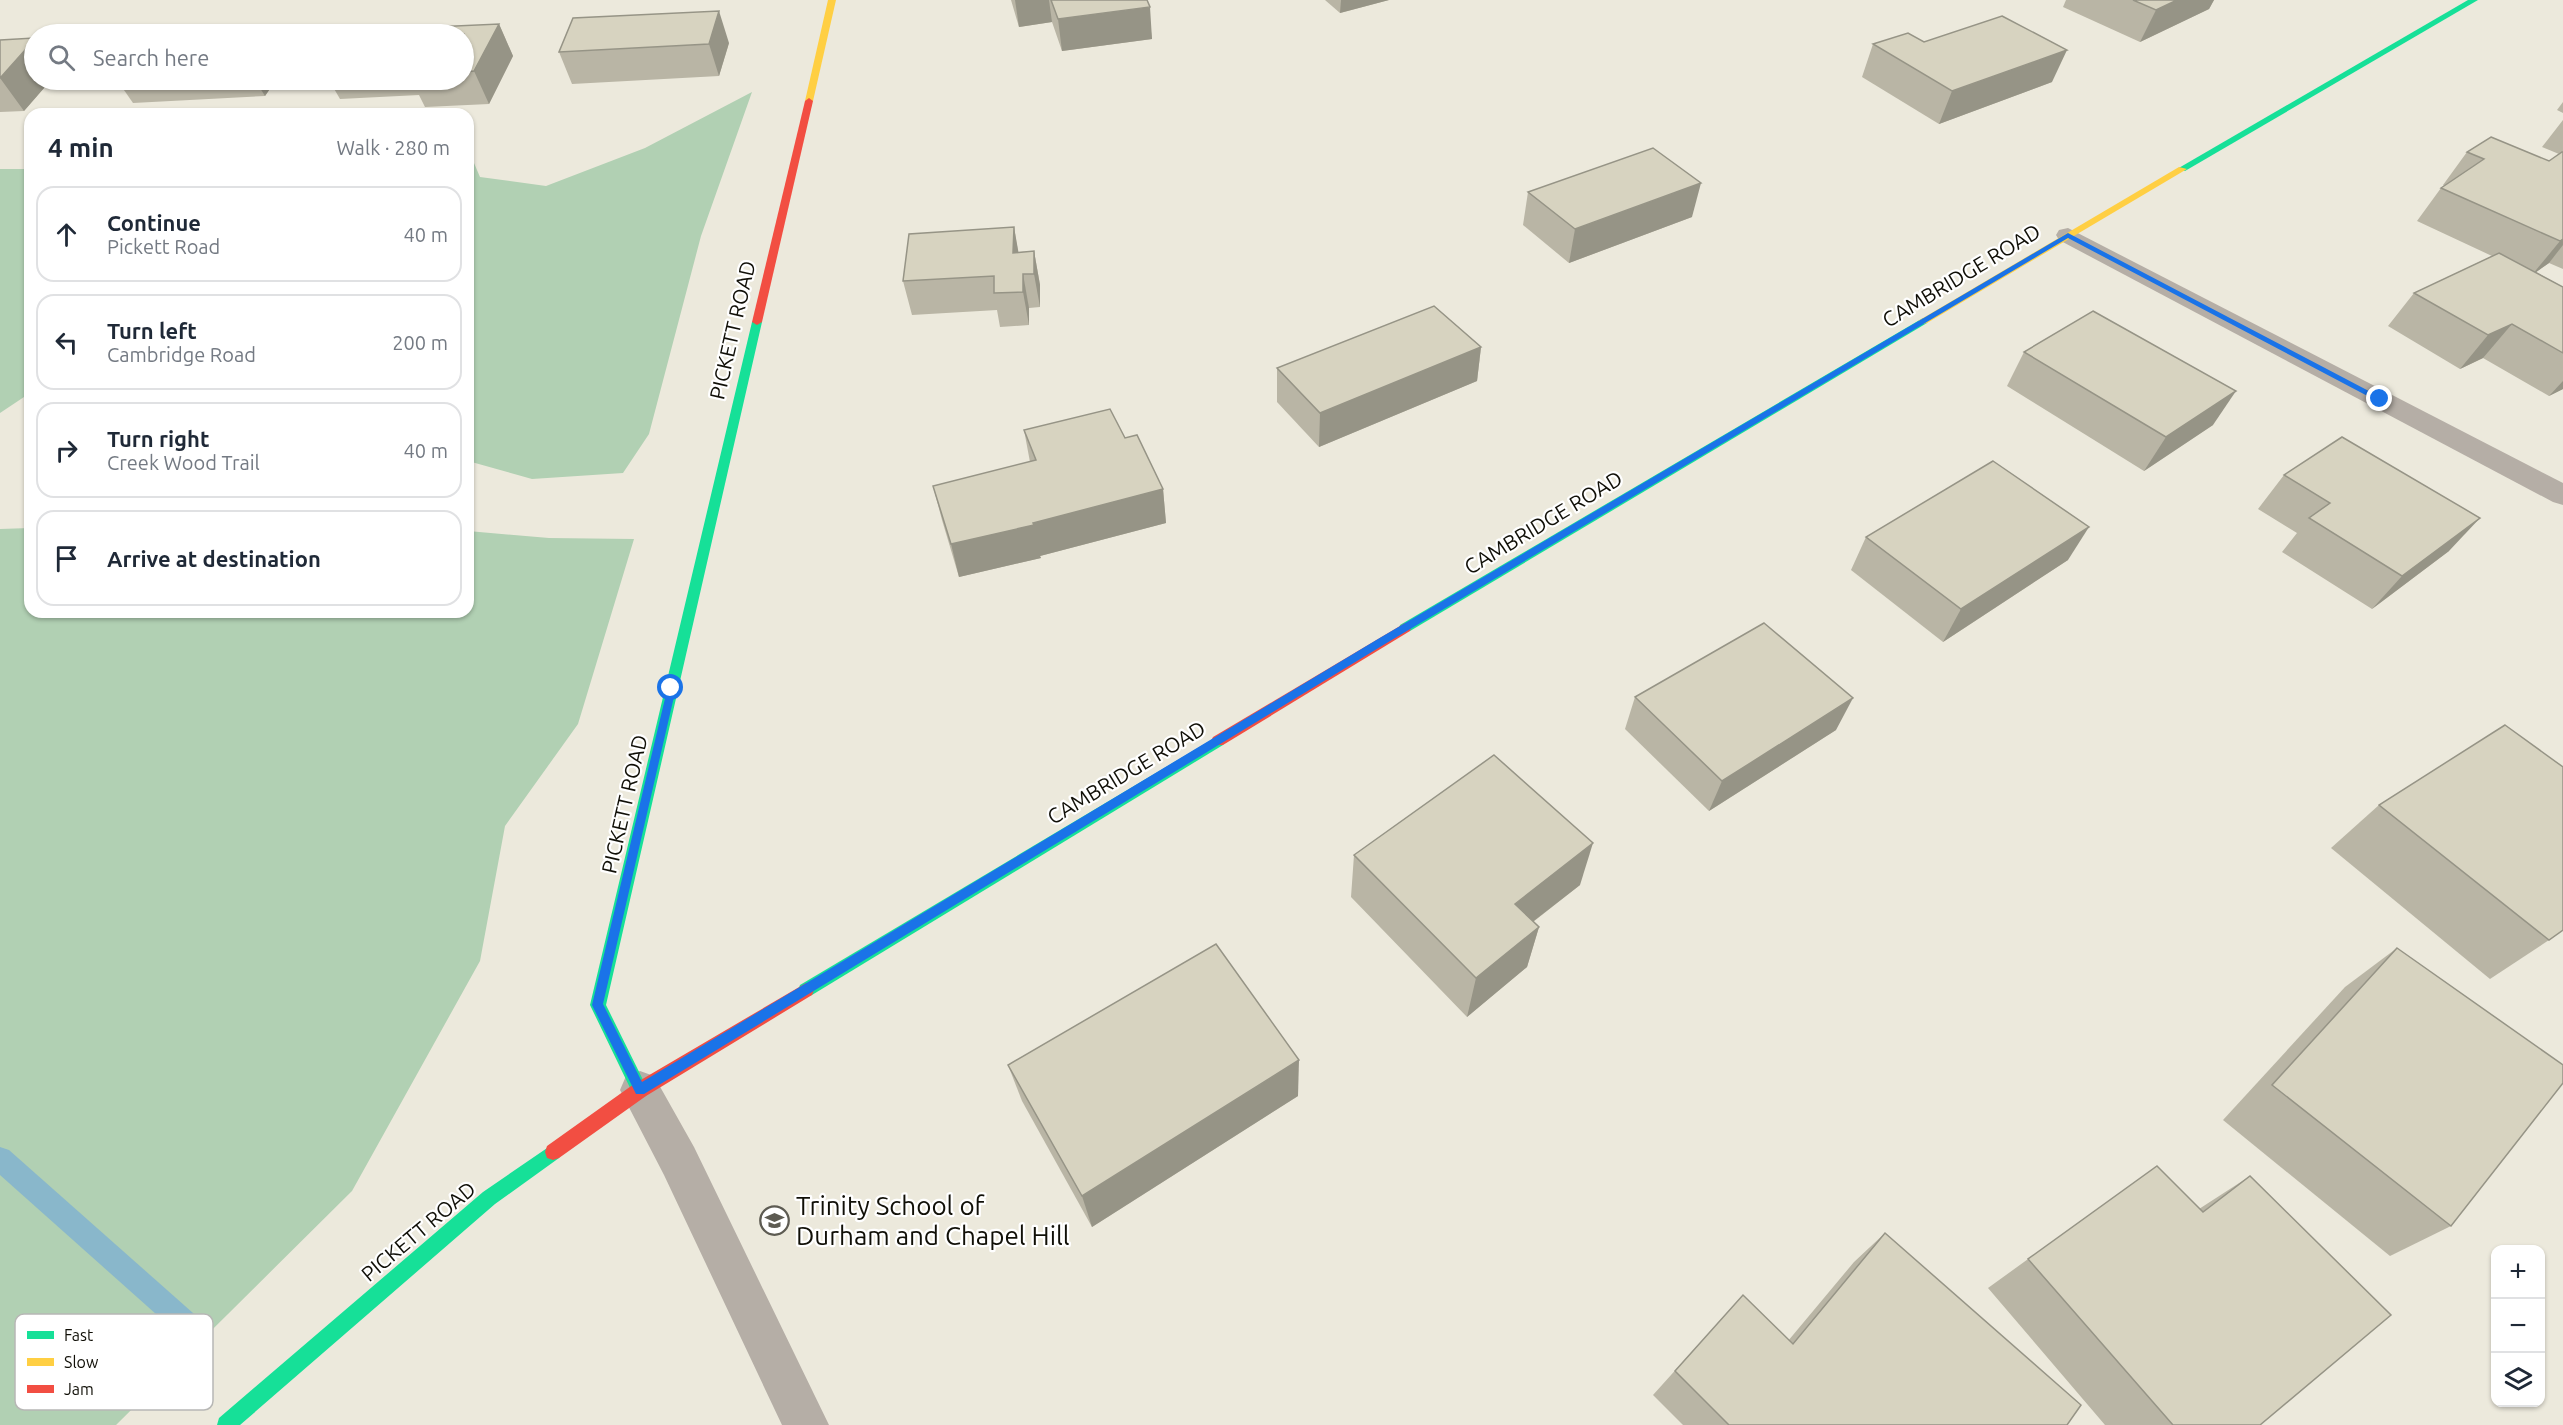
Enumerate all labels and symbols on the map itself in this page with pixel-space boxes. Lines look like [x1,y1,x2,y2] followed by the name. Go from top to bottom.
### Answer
[1878,218,2044,332] street label: CAMBRIDGE ROAD
[704,258,760,402] street label: PICKETT ROAD
[2366,385,2392,411] route end
[1460,465,1626,579] street label: CAMBRIDGE ROAD
[657,674,683,700] route start
[1043,715,1209,829] street label: CAMBRIDGE ROAD
[596,732,652,876] street label: PICKETT ROAD
[356,1176,480,1286] street label: PICKETT ROAD
[796,1191,1070,1250] place label: Trinity School of Durham and Chapel Hill
[759,1204,791,1236] school or university icon: Trinity School of Durham and Chapel Hill
[15,1314,213,1410] legend
[64,1326,94,1344] text: Fast
[64,1353,99,1371] text: Slow
[64,1380,94,1398] text: Jam

